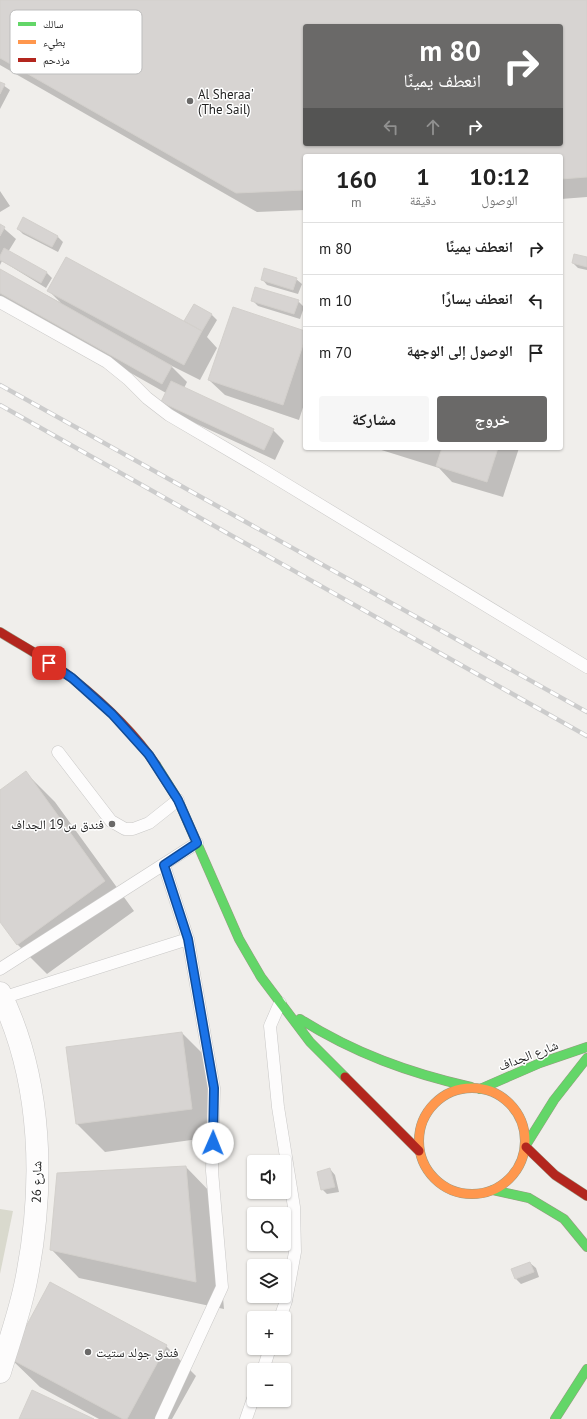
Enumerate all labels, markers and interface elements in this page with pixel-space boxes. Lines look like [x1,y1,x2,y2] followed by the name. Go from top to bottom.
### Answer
[10,10,142,74] legend
[43,17,63,31] text: سالك
[420,32,481,69] text: 80 m
[43,35,65,51] text: بطيء
[495,40,547,92] icon: right
[43,53,70,68] text: مزدحم
[404,69,481,92] text: انعطف يمينًا
[198,86,254,118] place label: Al Sheraa' (The Sail)
[185,96,195,106] marker: Al Sheraa' (The Sail)
[380,116,402,138] icon: left
[422,116,444,138] icon: ahead
[464,116,486,138] icon: right
[416,161,430,192] text: 1
[469,161,530,192] text: 10:12
[336,164,377,195] text: 160
[410,192,436,209] text: دقيقة
[482,192,518,209] text: الوصول
[351,194,362,211] text: m
[446,237,513,256] text: انعطف يمينًا
[525,238,547,260] icon: right
[319,239,352,258] text: 80 m
[441,289,513,308] text: انعطف يسارًا
[525,290,547,312] icon: left
[319,291,352,310] text: 10 m
[407,341,513,360] text: الوصول إلى الوجهة
[525,342,547,364] icon: arrive
[319,343,352,362] text: 70 m
[319,396,429,442] button: مشاركة
[437,396,547,442] button: خروج
[32,646,66,680] pin
[38,652,60,674] icon: arrive
[11,816,104,833] place label: فندق س19 الجداف
[107,819,117,829] marker: فندق س19 الجداف
[496,1036,561,1076] street label: شارع الجداف
[192,1122,234,1164] position arrow
[247,1155,291,1407] map controls
[247,1155,291,1199] button: sound
[28,1161,46,1203] street label: شارع 26
[247,1207,291,1251] button: search
[247,1259,291,1303] button: layers
[247,1311,291,1355] button: +
[96,1344,179,1361] place label: فندق جولد ستيت
[83,1347,93,1357] marker: فندق جولد ستيت
[247,1363,291,1407] button: −

